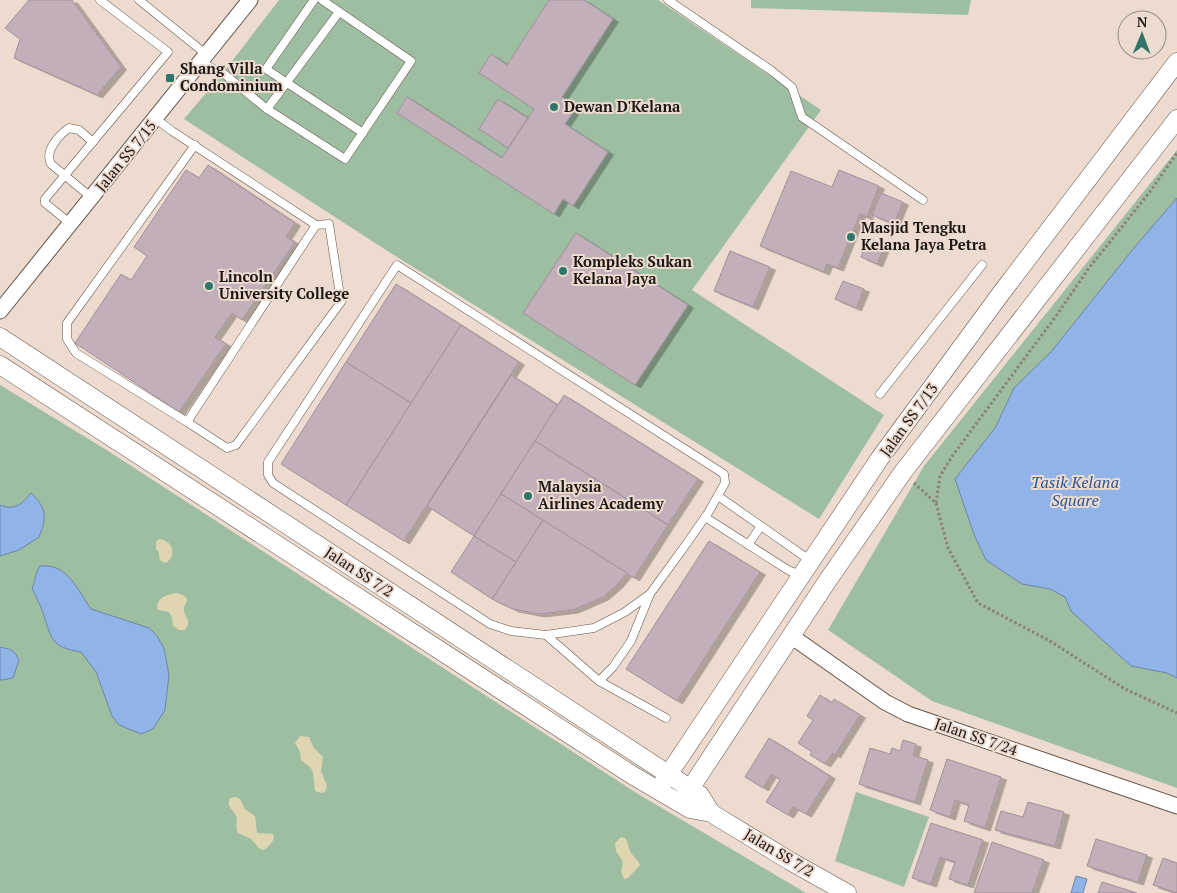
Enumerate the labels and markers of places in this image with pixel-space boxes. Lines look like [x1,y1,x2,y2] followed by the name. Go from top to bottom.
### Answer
[180,58,283,95] place label: Shang Villa Condominium
[164,72,176,84] marker: Shang Villa Condominium
[564,96,681,116] place label: Dewan D'Kelana
[548,101,560,113] marker: Dewan D'Kelana
[861,217,987,254] place label: Masjid Tengku Kelana Jaya Petra
[845,231,857,243] marker: Masjid Tengku Kelana Jaya Petra
[573,251,692,288] place label: Kompleks Sukan Kelana Jaya
[557,265,569,277] marker: Kompleks Sukan Kelana Jaya
[219,266,349,303] place label: Lincoln University College
[203,280,215,292] marker: Lincoln University College
[538,476,665,513] place label: Malaysia Airlines Academy
[522,490,534,502] marker: Malaysia Airlines Academy

